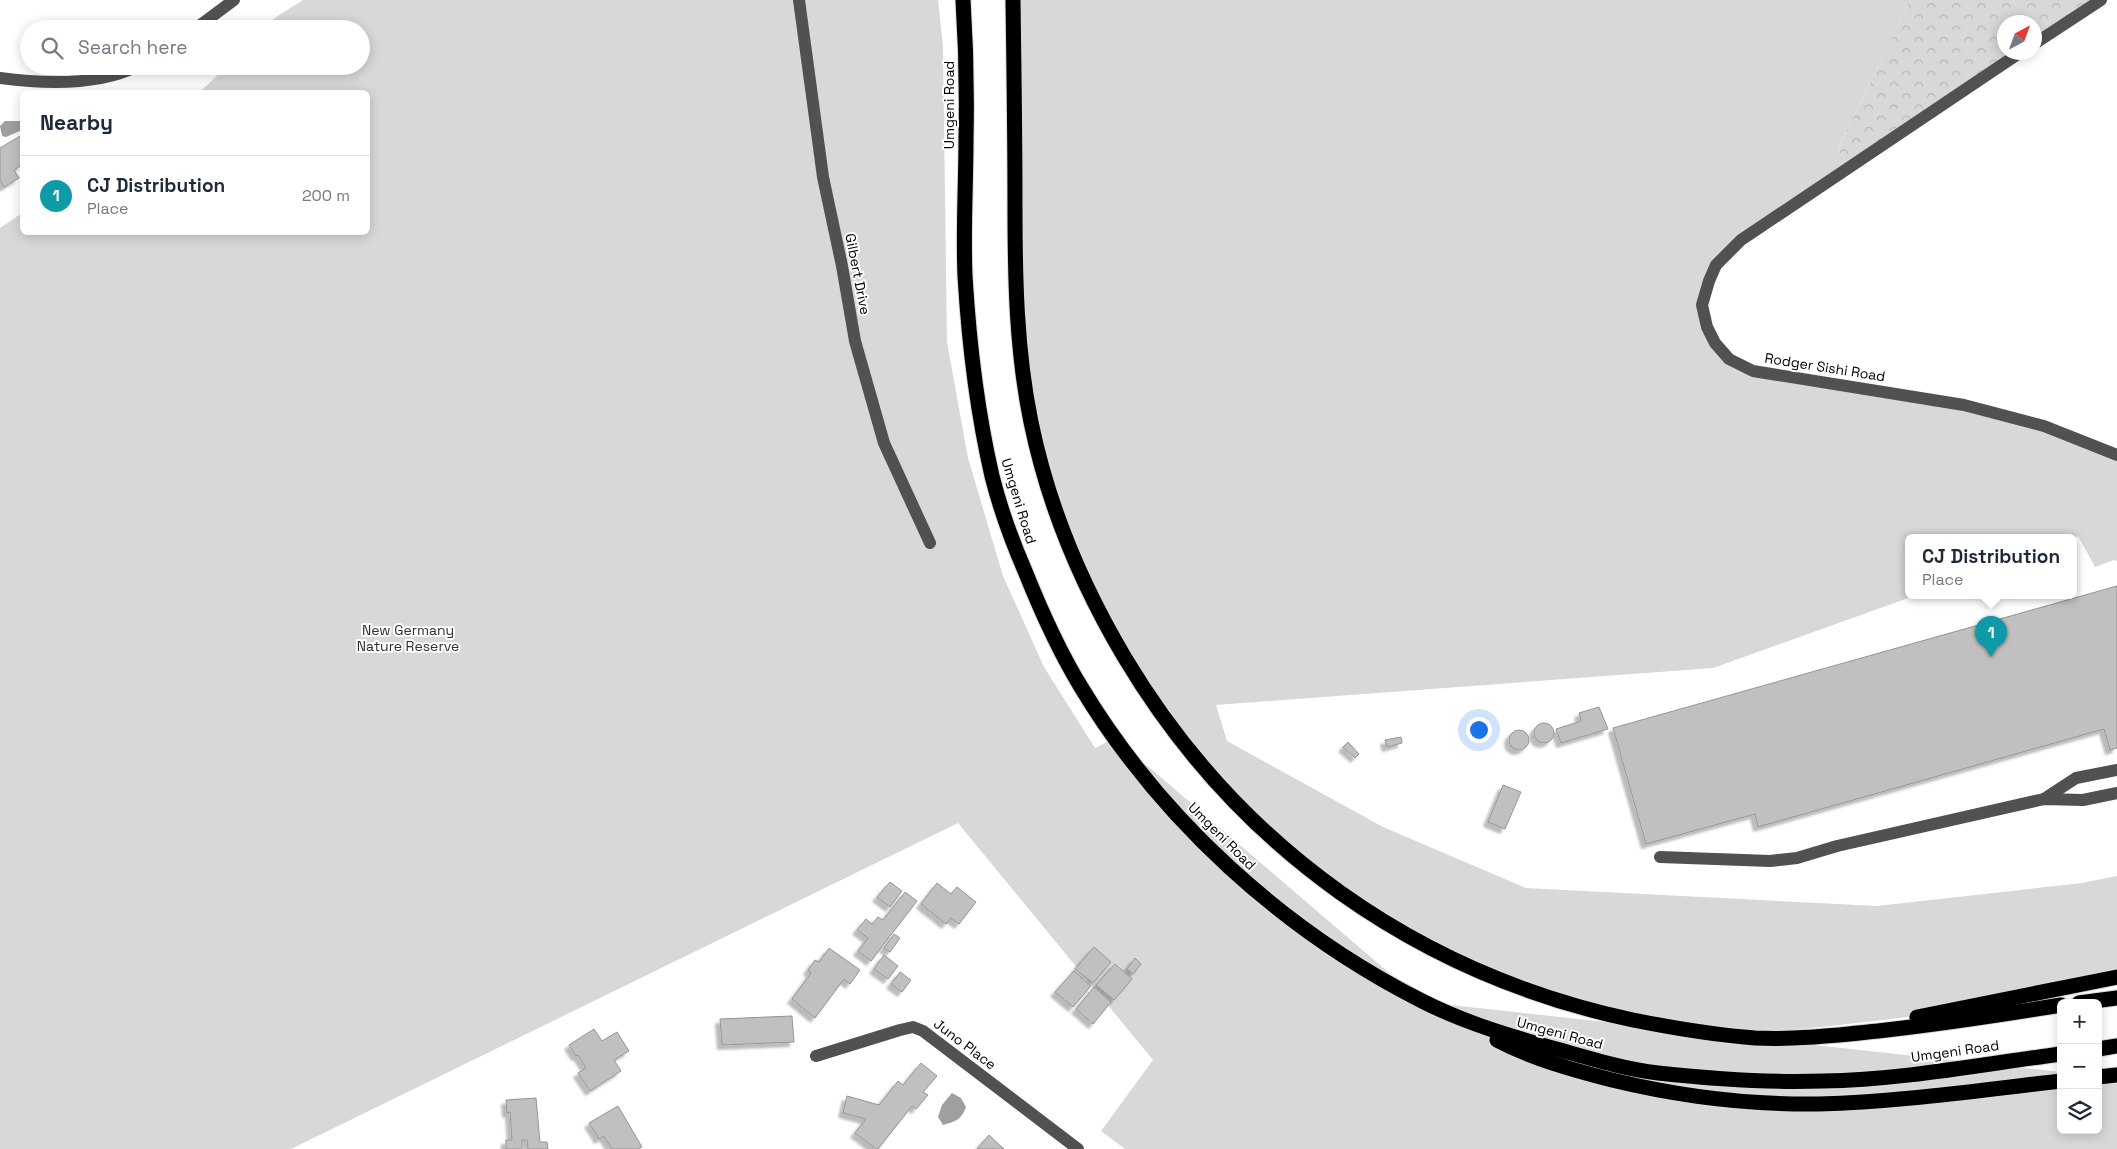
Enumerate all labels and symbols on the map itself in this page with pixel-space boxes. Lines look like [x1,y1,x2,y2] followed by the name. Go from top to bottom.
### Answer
[1997,15,2042,60] north arrow
[940,61,958,149] street label: Umgeni Road
[841,232,875,316] street label: Gilbert Drive
[1763,349,1887,385] street label: Rodger Sishi Road
[997,456,1041,546] street label: Umgeni Road
[1975,616,2007,657] pin: 1
[357,621,459,655] park label: New Germany Nature Reserve
[1466,717,1492,743] your location
[1184,798,1260,874] street label: Umgeni Road
[1515,1013,1605,1053] street label: Umgeni Road
[930,1015,1000,1073] street label: Juno Place
[1910,1036,2000,1066] street label: Umgeni Road

